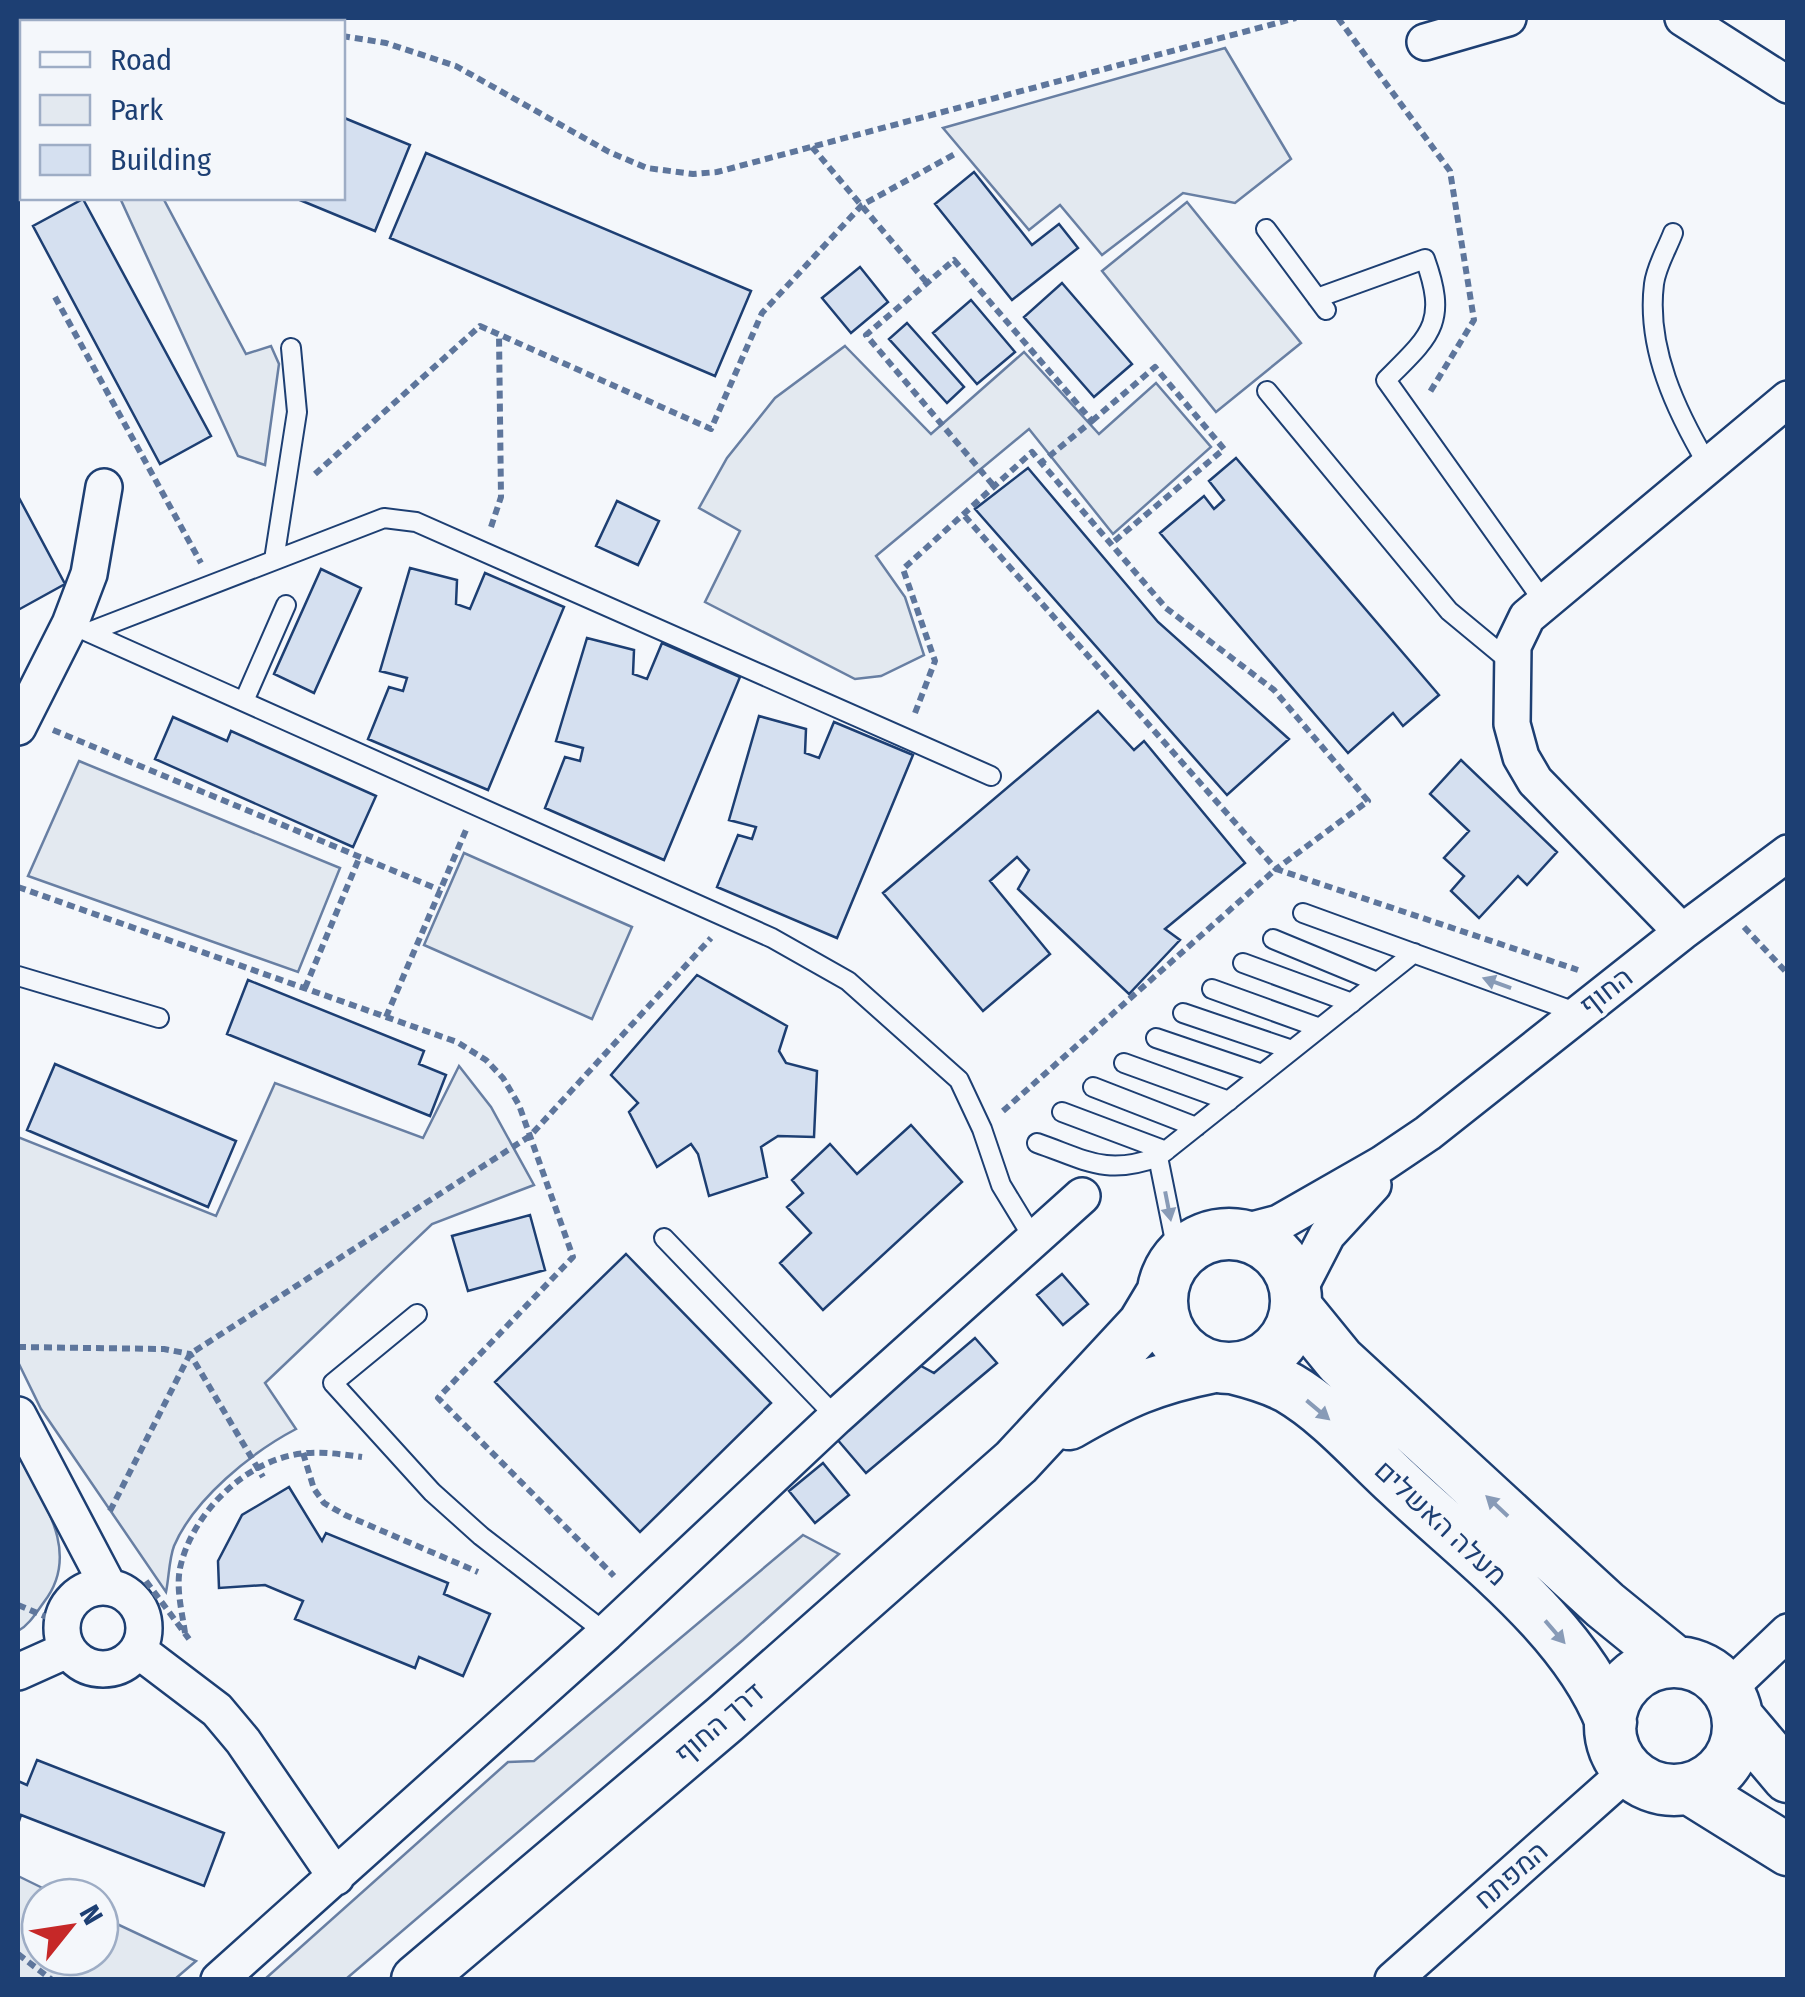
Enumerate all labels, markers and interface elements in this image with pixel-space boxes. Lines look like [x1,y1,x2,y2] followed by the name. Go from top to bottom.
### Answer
[20,20,345,200] legend
[110,42,172,78] text: Road
[110,92,163,128] text: Park
[110,142,212,178] text: Building
[1573,960,1639,1022] street label: החוף
[1481,975,1511,990] one-way arrow
[1161,1191,1177,1222] one-way arrow
[1305,1399,1330,1421] one-way arrow
[1368,1453,1514,1593] street label: מעלה האשלים
[1485,1495,1509,1518] one-way arrow
[1544,1619,1566,1644] one-way arrow
[668,1675,770,1771] street label: דרך החוף
[1468,1834,1554,1916] street label: המפתח
[20,1877,120,1977] north arrow
[73,1899,110,1930] text: N

